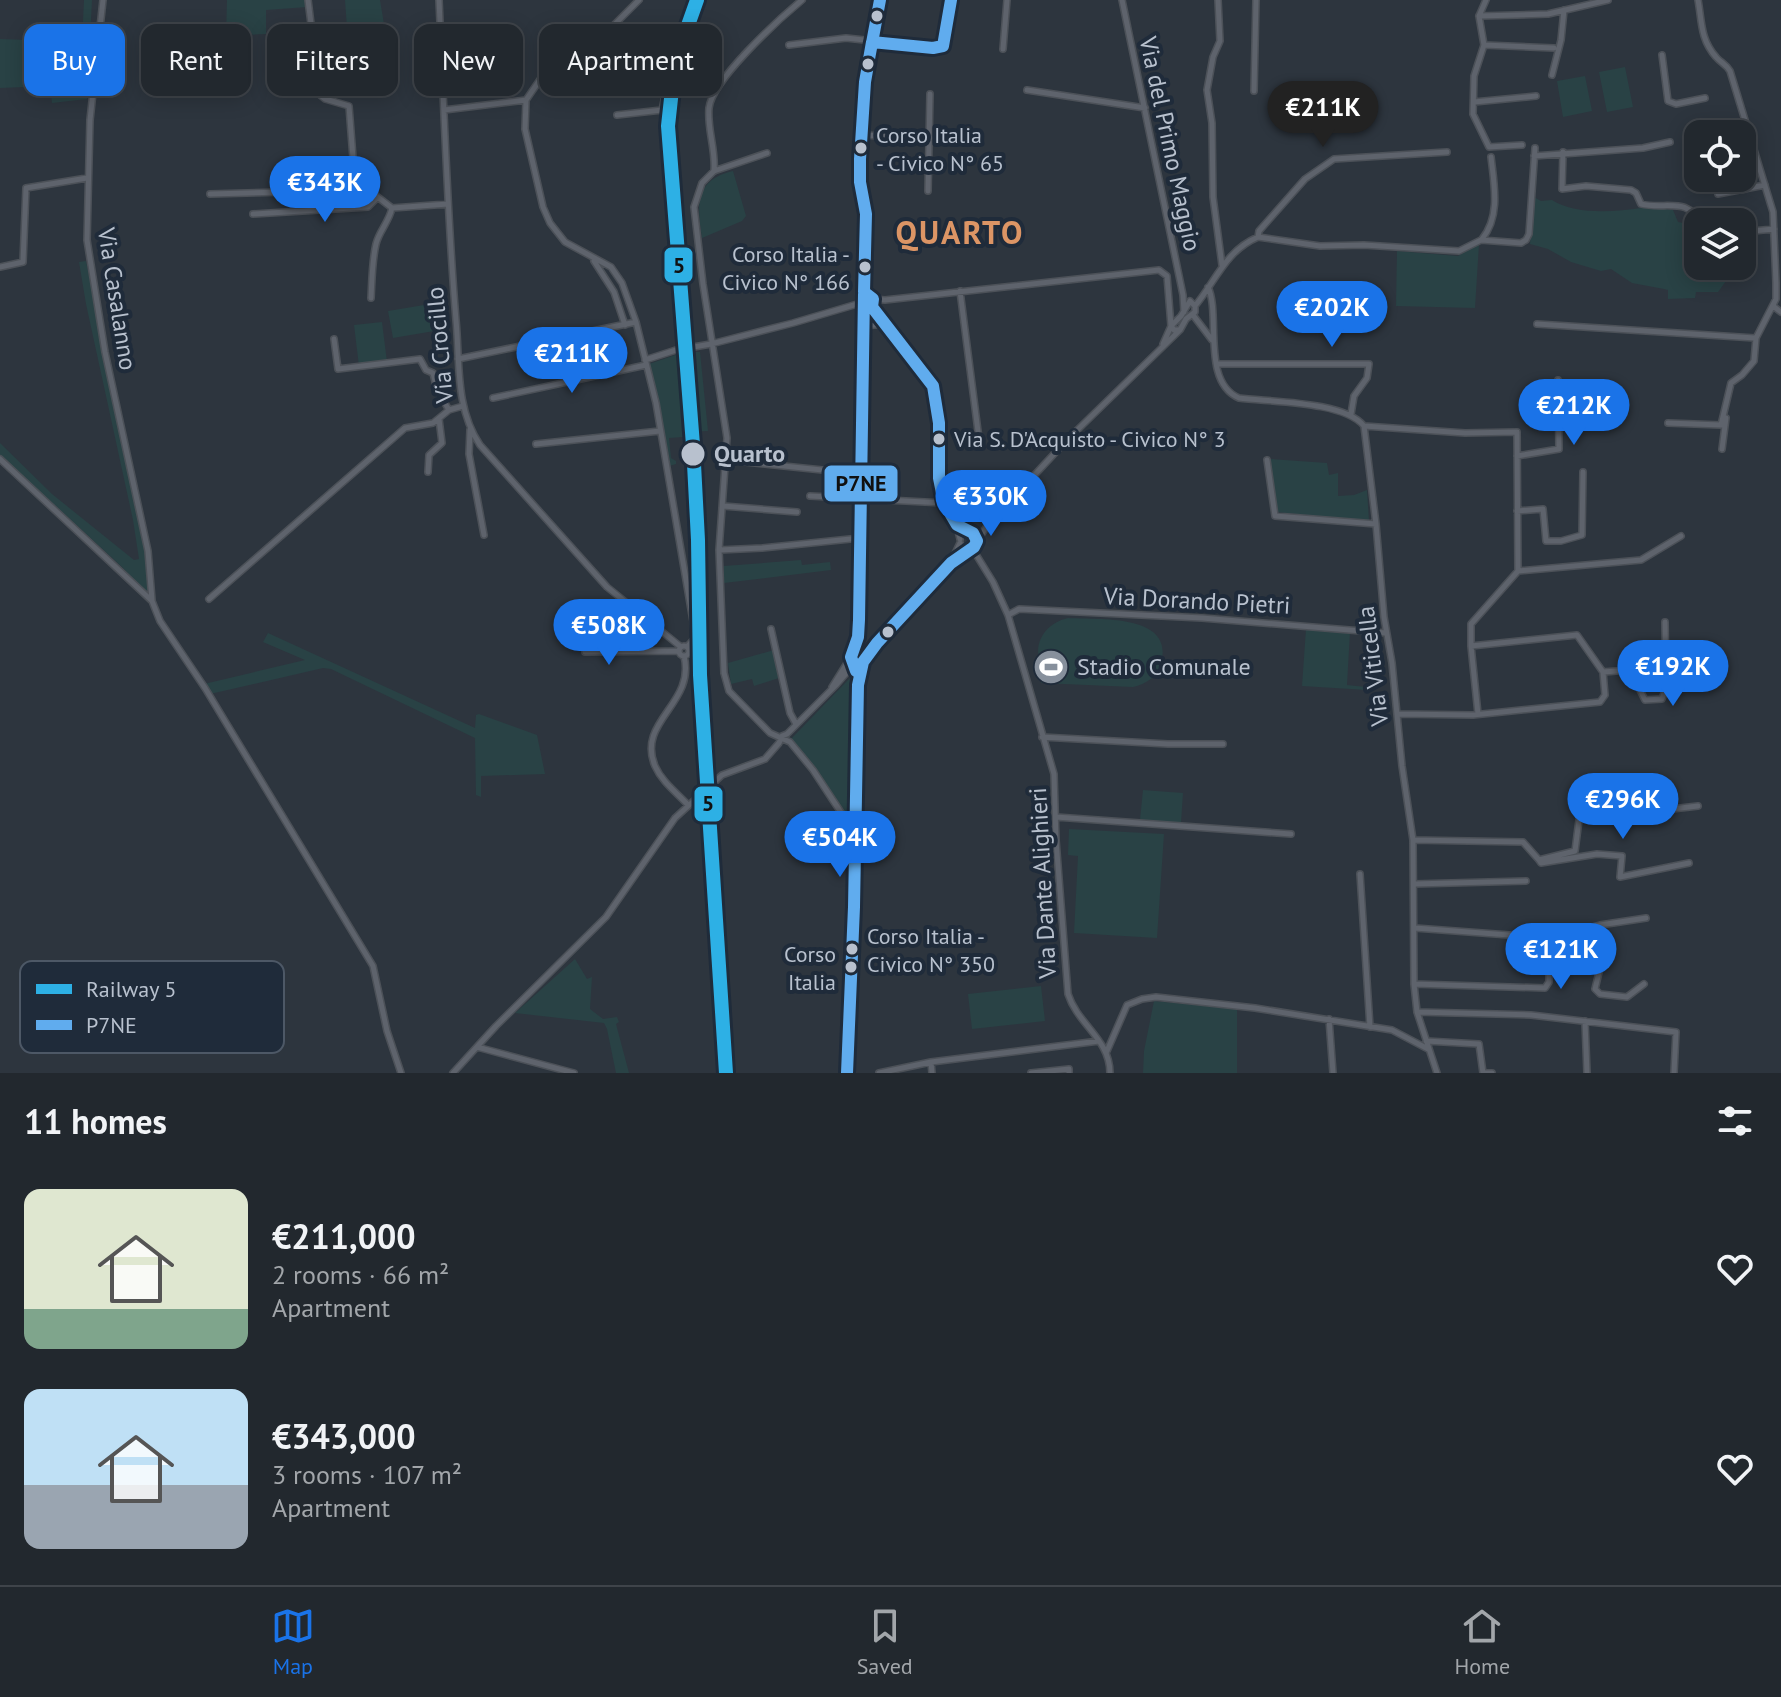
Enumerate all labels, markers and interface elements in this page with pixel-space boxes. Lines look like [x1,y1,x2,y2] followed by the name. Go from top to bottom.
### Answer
[869,8,885,24] unlabelled marker
[24,24,125,96] chip: Buy
[141,24,251,96] chip: Rent
[267,24,398,96] chip: Filters
[414,24,523,96] chip: New
[539,24,722,96] chip: Apartment
[1132,33,1208,254] street label: Via del Primo Maggio
[860,56,876,72] unlabelled marker
[1267,81,1379,149] pin: €211K
[1285,90,1361,123] text: €211K
[1684,120,1756,280] map controls
[1684,120,1756,192] button: locate
[876,121,1004,177] place label: Corso Italia - Civico N° 65
[853,140,869,156] marker: Corso Italia - Civico N° 65
[269,156,381,224] pin: €343K
[287,165,363,198] text: €343K
[1684,208,1756,280] button: layers
[896,211,1024,253] district label: QUARTO
[91,225,144,372] street label: Via Casalanno
[722,240,850,296] place label: Corso Italia - Civico N° 166
[663,246,694,284] line badge: 5
[673,251,685,279] text: 5
[857,259,873,275] marker: Corso Italia - Civico N° 166
[1276,281,1388,349] pin: €202K
[419,285,460,406] street label: Via Crocillo
[1294,290,1370,323] text: €202K
[516,327,628,395] pin: €211K
[534,336,610,369] text: €211K
[1518,379,1630,447] pin: €212K
[1536,388,1612,421] text: €212K
[953,425,1225,453] place label: Via S. D'Acquisto - Civico N° 3
[931,431,947,447] marker: Via S. D'Acquisto - Civico N° 3
[714,438,785,469] place label: Quarto
[679,440,707,468] marker: Quarto
[823,464,899,503] line badge: P7NE
[836,469,887,497] text: P7NE
[935,470,1047,538] pin: €330K
[953,479,1029,512] text: €330K
[1102,580,1291,621] street label: Via Dorando Pietri
[553,599,665,667] pin: €508K
[1350,604,1395,729] street label: Via Viticella
[571,608,647,641] text: €508K
[880,624,896,640] unlabelled marker
[1617,640,1729,708] pin: €192K
[1032,648,1070,686] sports icon: Stadio Comunale
[1635,649,1711,682] text: €192K
[1077,651,1251,682] place label: Stadio Comunale
[1567,773,1679,841] pin: €296K
[1585,782,1661,815] text: €296K
[693,785,724,823] line badge: 5
[1022,787,1063,980] street label: Via Dante Alighieri
[702,789,714,817] text: 5
[784,811,896,879] pin: €504K
[802,820,878,853] text: €504K
[867,922,995,978] place label: Corso Italia - Civico N° 350
[1505,923,1617,991] pin: €121K
[1523,932,1599,965] text: €121K
[784,940,836,996] place label: Corso Italia
[844,941,860,957] marker: Corso Italia - Civico N° 350
[843,959,859,975] marker: Corso Italia
[20,961,284,1053] legend
[86,975,177,1003] text: Railway 5
[86,1011,137,1039] text: P7NE
[24,1099,167,1143] text: 11 homes
[1713,1099,1757,1143] icon: filters
[272,1214,416,1258] text: €211,000
[88,1221,184,1317] icon: home
[1713,1247,1757,1291] icon: heart
[272,1258,449,1291] text: 2 rooms · 66 m²
[272,1291,390,1324] text: Apartment
[272,1414,416,1458] text: €343,000
[88,1421,184,1517] icon: home
[1713,1447,1757,1491] icon: heart
[272,1458,462,1491] text: 3 rooms · 107 m²
[272,1491,390,1524] text: Apartment
[271,1604,315,1680] tab: Map
[857,1604,913,1680] tab: Saved
[1454,1604,1510,1680] tab: Home

